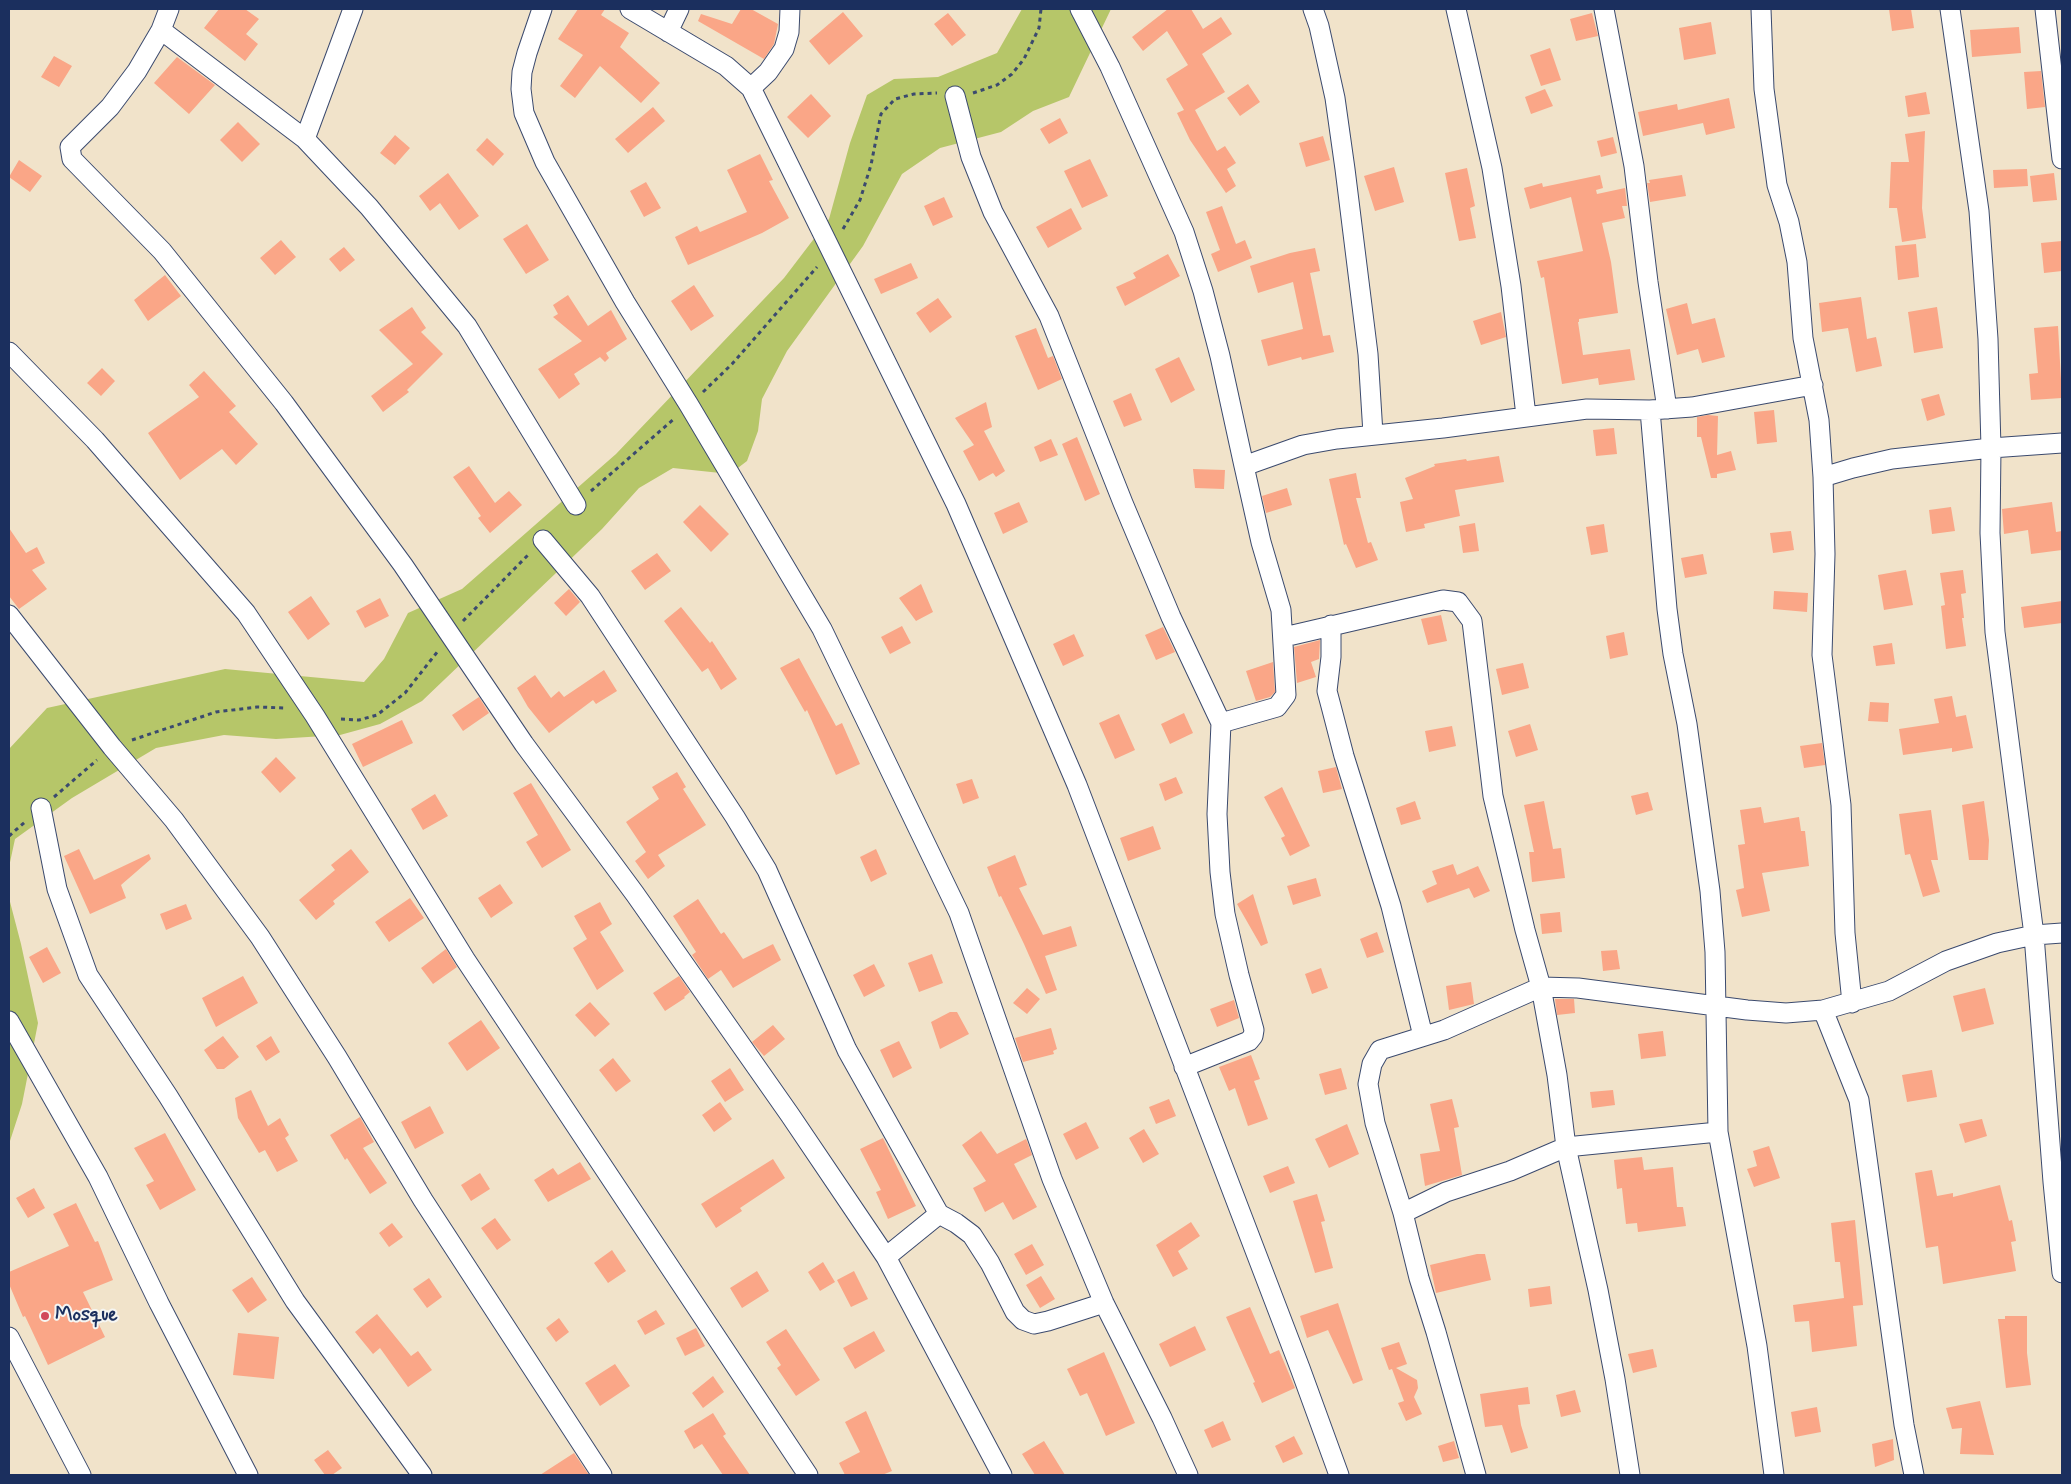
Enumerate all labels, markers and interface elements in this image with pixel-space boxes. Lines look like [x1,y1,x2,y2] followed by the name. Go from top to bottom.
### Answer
[55,1304,118,1328] place label: Mosque
[39,1310,51,1322] marker: Mosque

